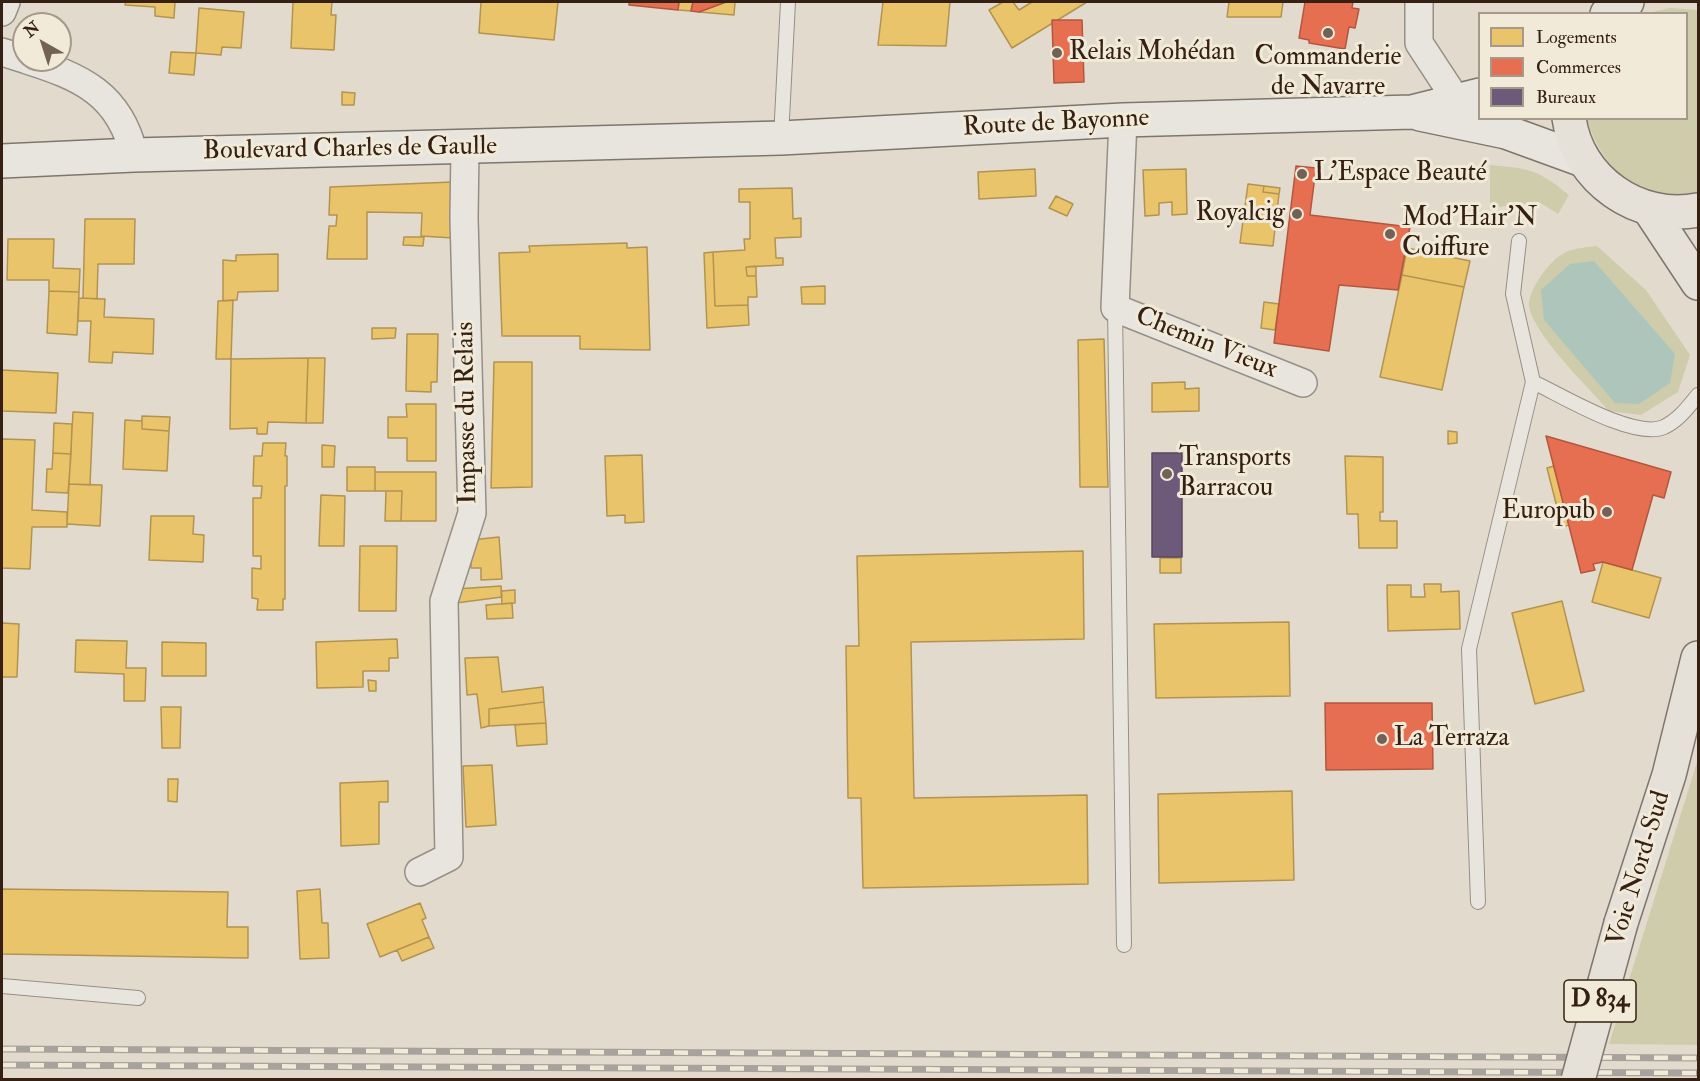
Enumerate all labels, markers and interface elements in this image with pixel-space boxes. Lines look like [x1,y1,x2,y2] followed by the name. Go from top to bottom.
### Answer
[12,12,72,72] north arrow
[1478,12,1688,120] legend
[20,17,44,42] text: N
[1321,26,1335,40] marker: Commanderie de Navarre
[1536,26,1617,49] text: Logements
[1069,37,1235,69] place label: Relais Mohédan
[1255,42,1401,104] place label: Commanderie de Navarre
[1050,46,1064,60] marker: Relais Mohédan
[1536,56,1621,79] text: Commerces
[1536,86,1596,109] text: Bureaux
[962,104,1150,144] street label: Route de Bayonne
[203,132,497,168] street label: Boulevard Charles de Gaulle
[1314,158,1487,190] place label: L'Espace Beauté
[1295,167,1309,181] marker: L'Espace Beauté
[1195,198,1285,230] place label: Royalcig
[1402,203,1537,264] place label: Mod'Hair'N Coiffure
[1290,207,1304,221] marker: Royalcig
[1383,227,1397,241] marker: Mod'Hair'N Coiffure
[1130,301,1282,387] street label: Chemin Vieux
[451,321,485,505] street label: Impasse du Relais
[1179,443,1291,504] place label: Transports Barracou
[1160,467,1174,481] marker: Transports Barracou
[1502,496,1595,528] place label: Europub
[1600,505,1614,519] marker: Europub
[1394,723,1509,755] place label: La Terraza
[1375,732,1389,746] marker: La Terraza
[1602,787,1678,951] street label: Voie Nord-Sud
[1564,980,1636,1022] road number: D 834

